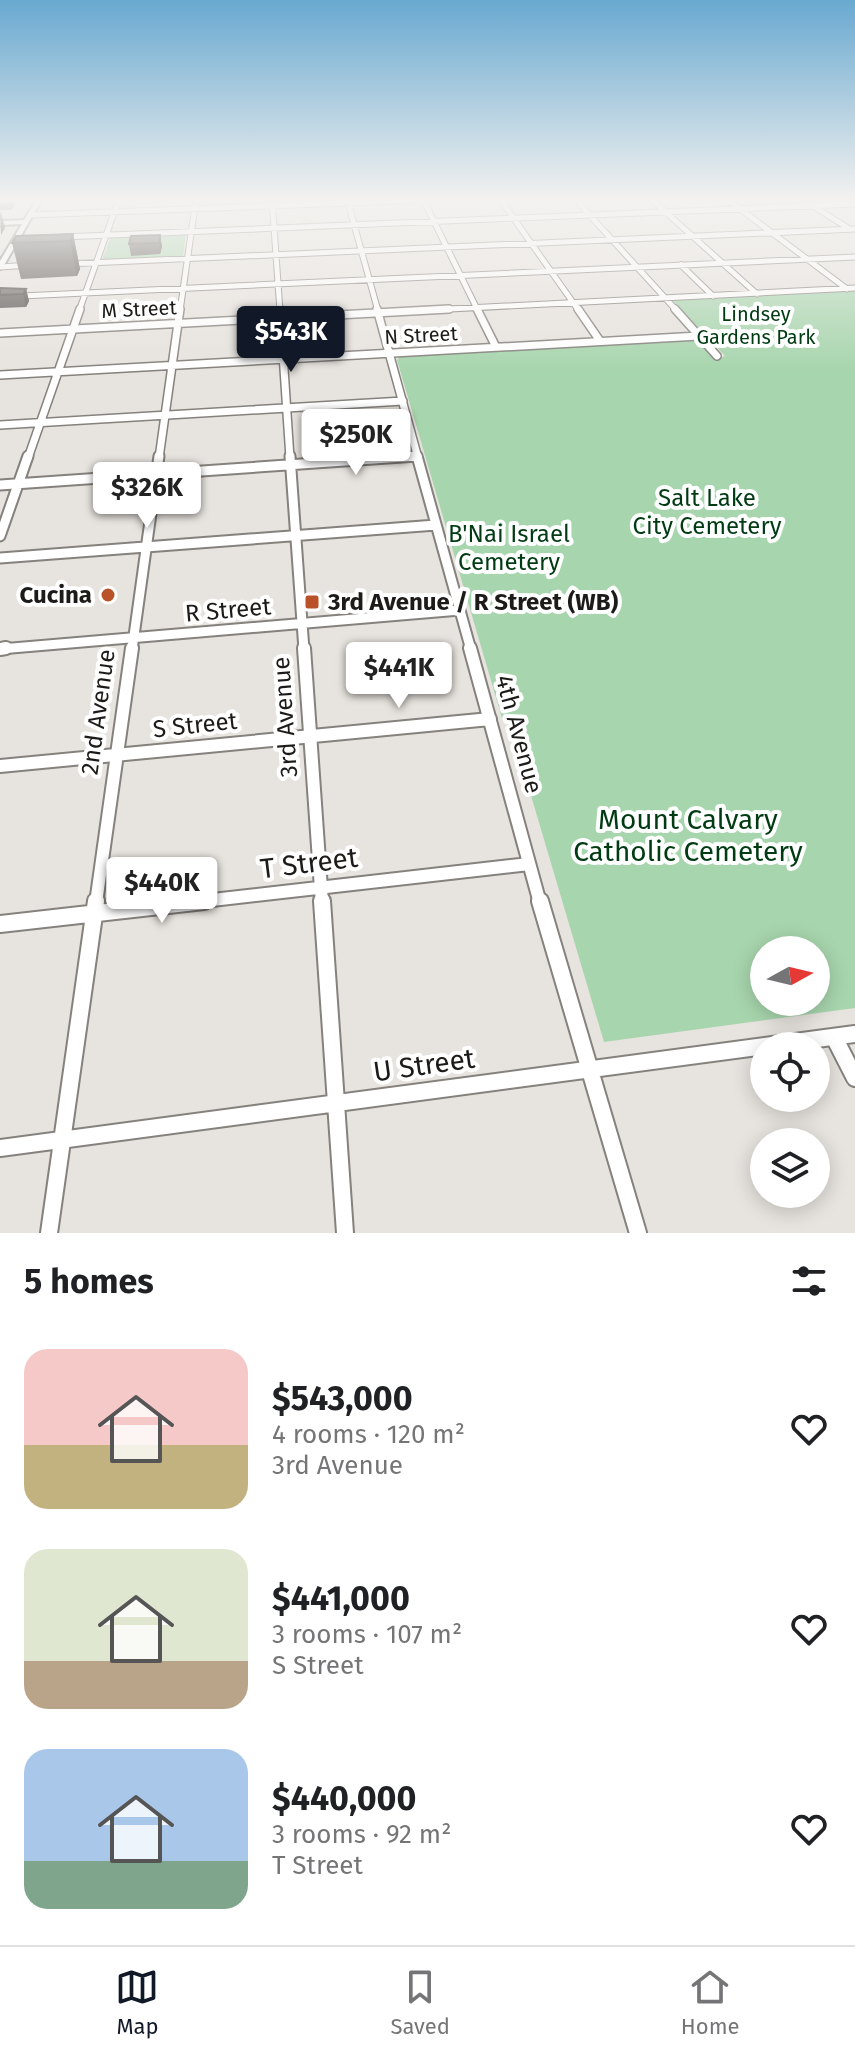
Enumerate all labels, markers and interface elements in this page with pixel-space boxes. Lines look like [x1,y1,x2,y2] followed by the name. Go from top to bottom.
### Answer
[101,295,178,323] street label: M Street
[696,302,816,349] park label: Lindsey Gardens Park
[235,306,347,374] pin: $543K
[255,316,327,347] text: $543K
[384,321,459,349] street label: N Street
[300,409,412,477] pin: $250K
[319,419,393,450] text: $250K
[91,462,203,530] pin: $326K
[111,472,183,503] text: $326K
[632,484,782,540] park label: Salt Lake City Cemetery
[448,520,570,576] park label: B'Nai Israel Cemetery
[20,581,92,609] place label: Cucina
[99,586,117,604] marker: Cucina
[327,588,618,616] place label: 3rd Avenue / R Street (WB)
[184,592,272,628] street label: R Street
[303,593,321,611] marker: 3rd Avenue / R Street (WB)
[343,642,455,710] pin: $441K
[75,648,121,776] street label: 2nd Avenue
[364,652,434,683] text: $441K
[267,656,303,778] street label: 3rd Avenue
[490,672,548,796] street label: 4th Avenue
[151,707,239,743] street label: S Street
[573,803,803,868] park label: Mount Calvary Catholic Cemetery
[258,841,360,885] street label: T Street
[106,857,218,925] pin: $440K
[124,867,200,898] text: $440K
[750,936,830,1016] north arrow
[750,936,830,1208] map controls
[750,1032,830,1112] button: locate
[371,1041,478,1088] street label: U Street
[750,1128,830,1208] button: layers
[787,1259,831,1303] icon: filters
[24,1261,154,1302] text: 5 homes
[272,1378,413,1419] text: $543,000
[88,1381,184,1477] icon: home
[787,1407,831,1451] icon: heart
[272,1419,465,1450] text: 4 rooms · 120 m²
[272,1450,403,1481] text: 3rd Avenue
[272,1578,410,1619] text: $441,000
[88,1581,184,1677] icon: home
[787,1607,831,1651] icon: heart
[272,1619,462,1650] text: 3 rooms · 107 m²
[272,1650,364,1681] text: S Street
[272,1778,416,1819] text: $440,000
[88,1781,184,1877] icon: home
[787,1807,831,1851] icon: heart
[272,1819,451,1850] text: 3 rooms · 92 m²
[272,1850,363,1881] text: T Street
[115,1965,159,2040] tab: Map
[390,1965,450,2040] tab: Saved
[681,1965,740,2040] tab: Home

